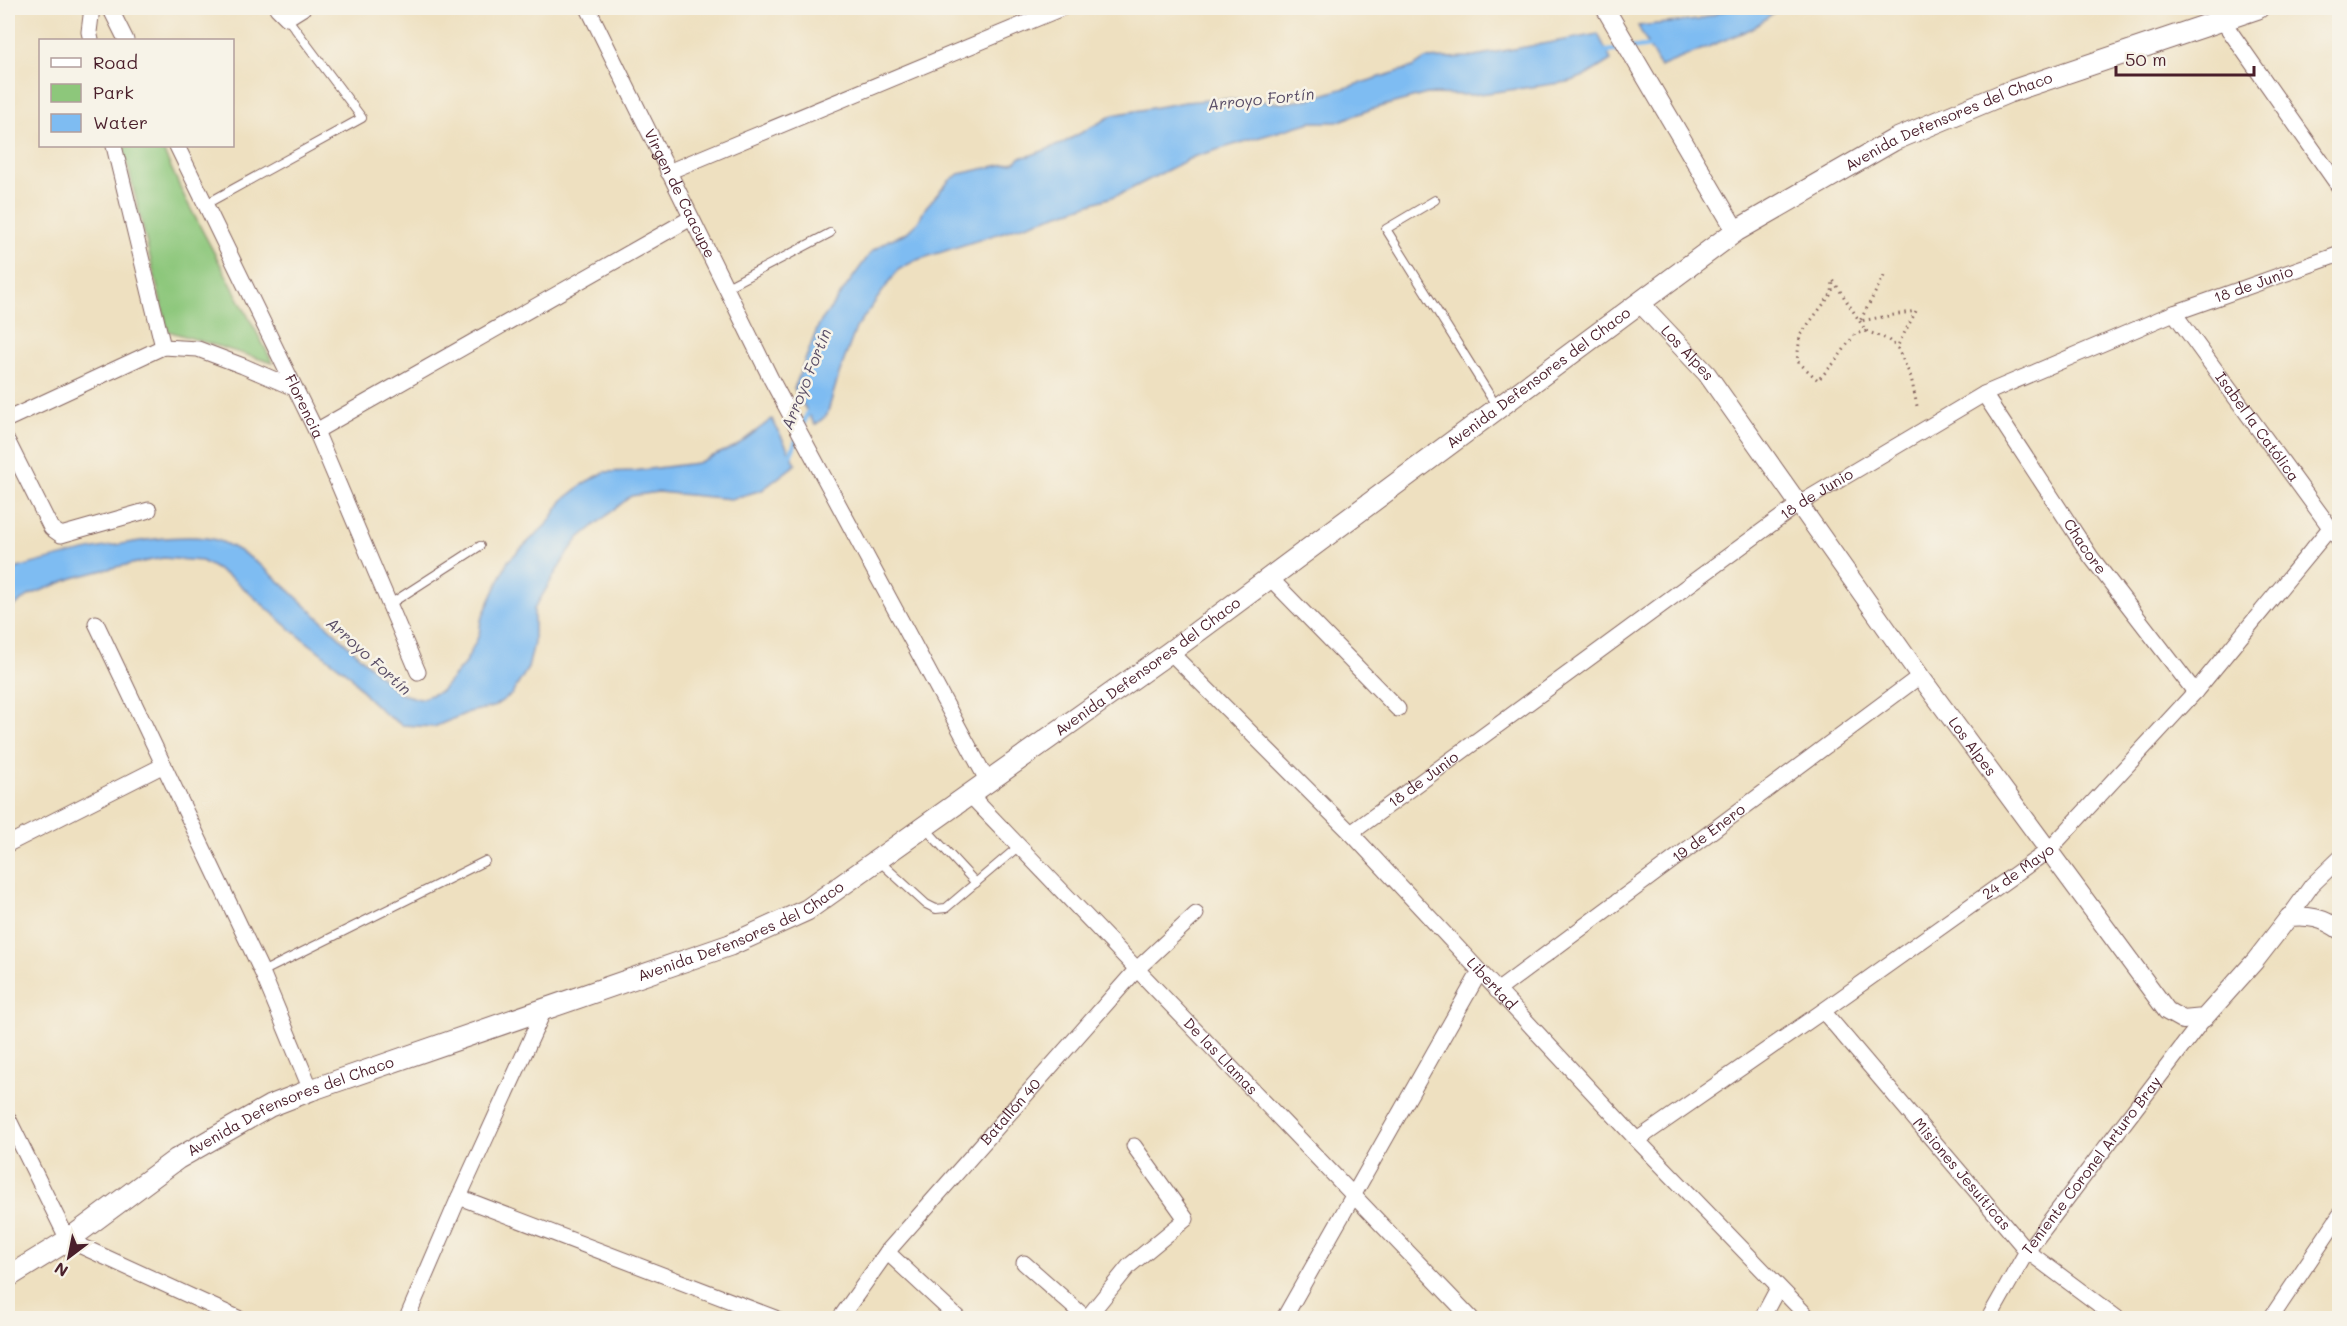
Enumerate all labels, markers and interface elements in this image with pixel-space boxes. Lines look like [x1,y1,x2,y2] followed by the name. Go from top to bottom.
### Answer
[39,39,234,147] legend
[2116,39,2254,77] scale bar
[2125,47,2167,71] text: 50 m
[93,50,138,74] text: Road
[1841,67,2055,175] street label: Avenida Defensores del Chaco
[93,80,134,104] text: Park
[1207,82,1315,115] water label: Arroyo Fortín
[93,110,148,134] text: Water
[640,125,721,261] street label: Virgen de Caacupe
[2211,261,2295,307] street label: 18 de Junio
[1442,302,1634,452] street label: Avenida Defensores del Chaco
[1657,321,1719,384] street label: Los Alpes
[776,325,835,432] water label: Arroyo Fortín
[2211,368,2304,485] street label: Isabel la Católica
[281,371,329,441] street label: Florencia
[1775,463,1856,524] street label: 18 de Junio
[2060,515,2112,578] street label: Chacore
[1050,592,1244,740] street label: Avenida Defensores del Chaco
[323,612,416,699] water label: Arroyo Fortín
[1944,712,2001,780] street label: Los Alpes
[1384,746,1462,811] street label: 18 de Junio
[1667,799,1749,866] street label: 19 de Enero
[1978,839,2058,904] street label: 24 de Mayo
[635,876,847,985] street label: Avenida Defensores del Chaco
[1463,953,1521,1013] street label: Libertad
[1180,1013,1263,1098] street label: De las Llamas
[183,1051,396,1160] street label: Avenida Defensores del Chaco
[2017,1072,2165,1259] street label: Teniente Coronel Arturo Bray
[975,1074,1045,1149] street label: Batallón 40
[1909,1113,2016,1234] street label: Misiones Jesuíticas
[39,1227,99,1287] north arrow
[50,1258,72,1282] text: N

